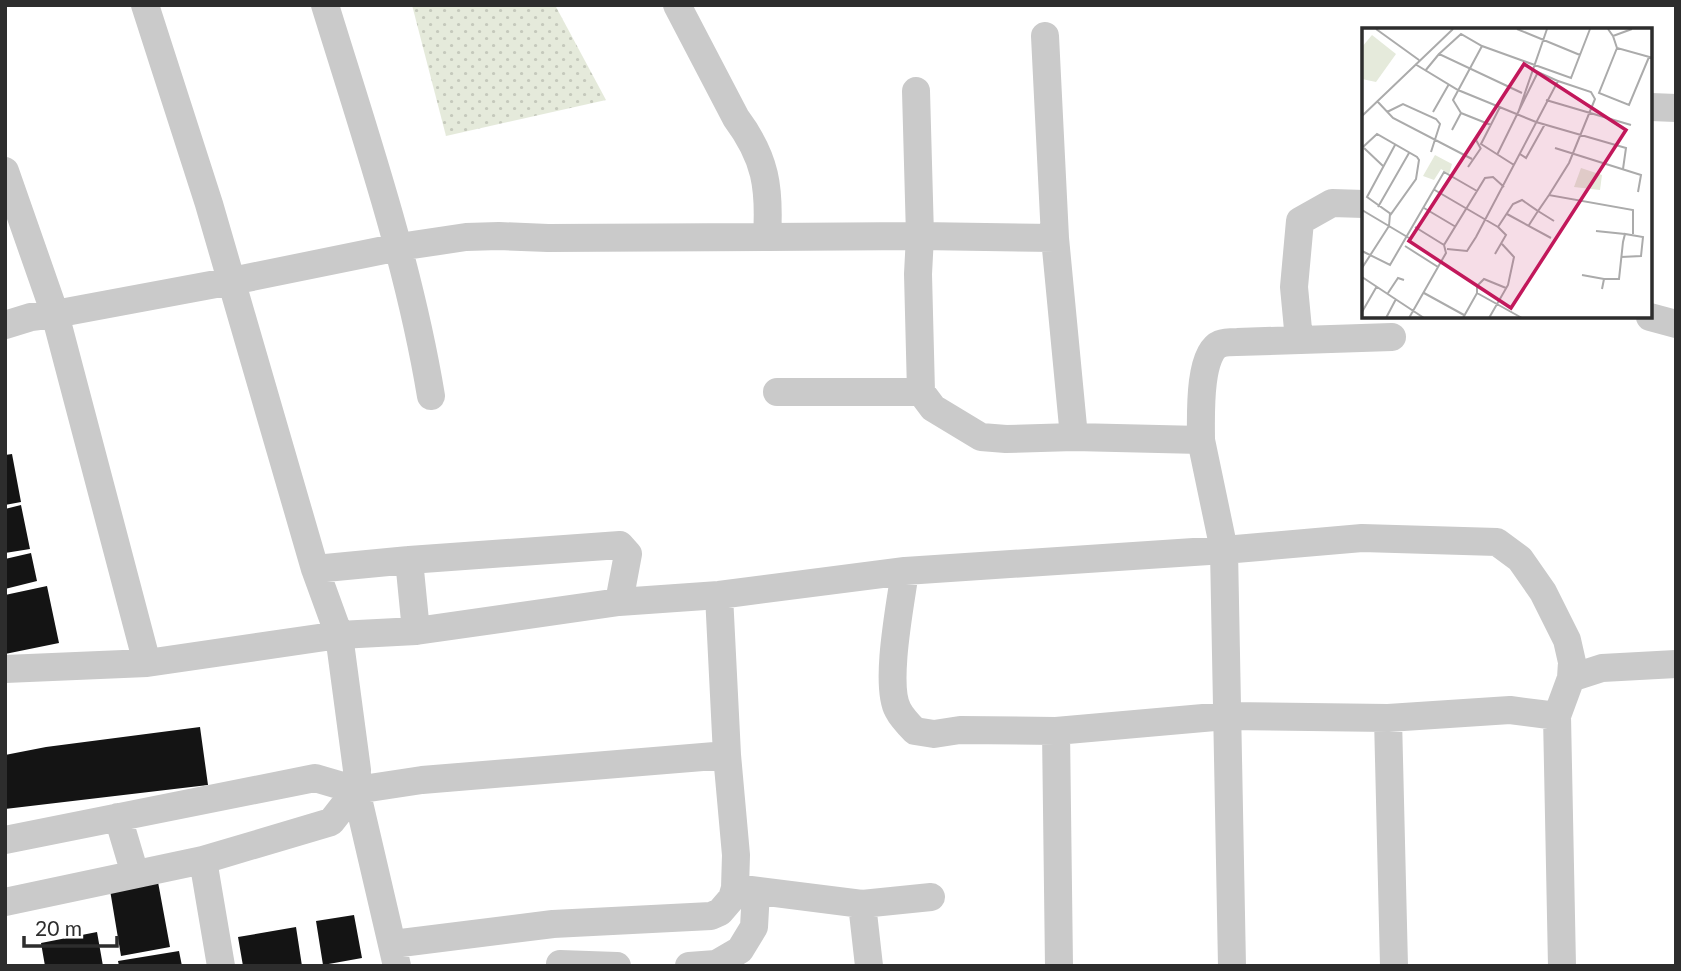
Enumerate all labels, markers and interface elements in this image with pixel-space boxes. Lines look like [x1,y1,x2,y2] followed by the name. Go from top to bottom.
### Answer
[1362,28,1653,318] inset map
[24,904,117,948] scale bar
[35,915,82,940] text: 20 m

